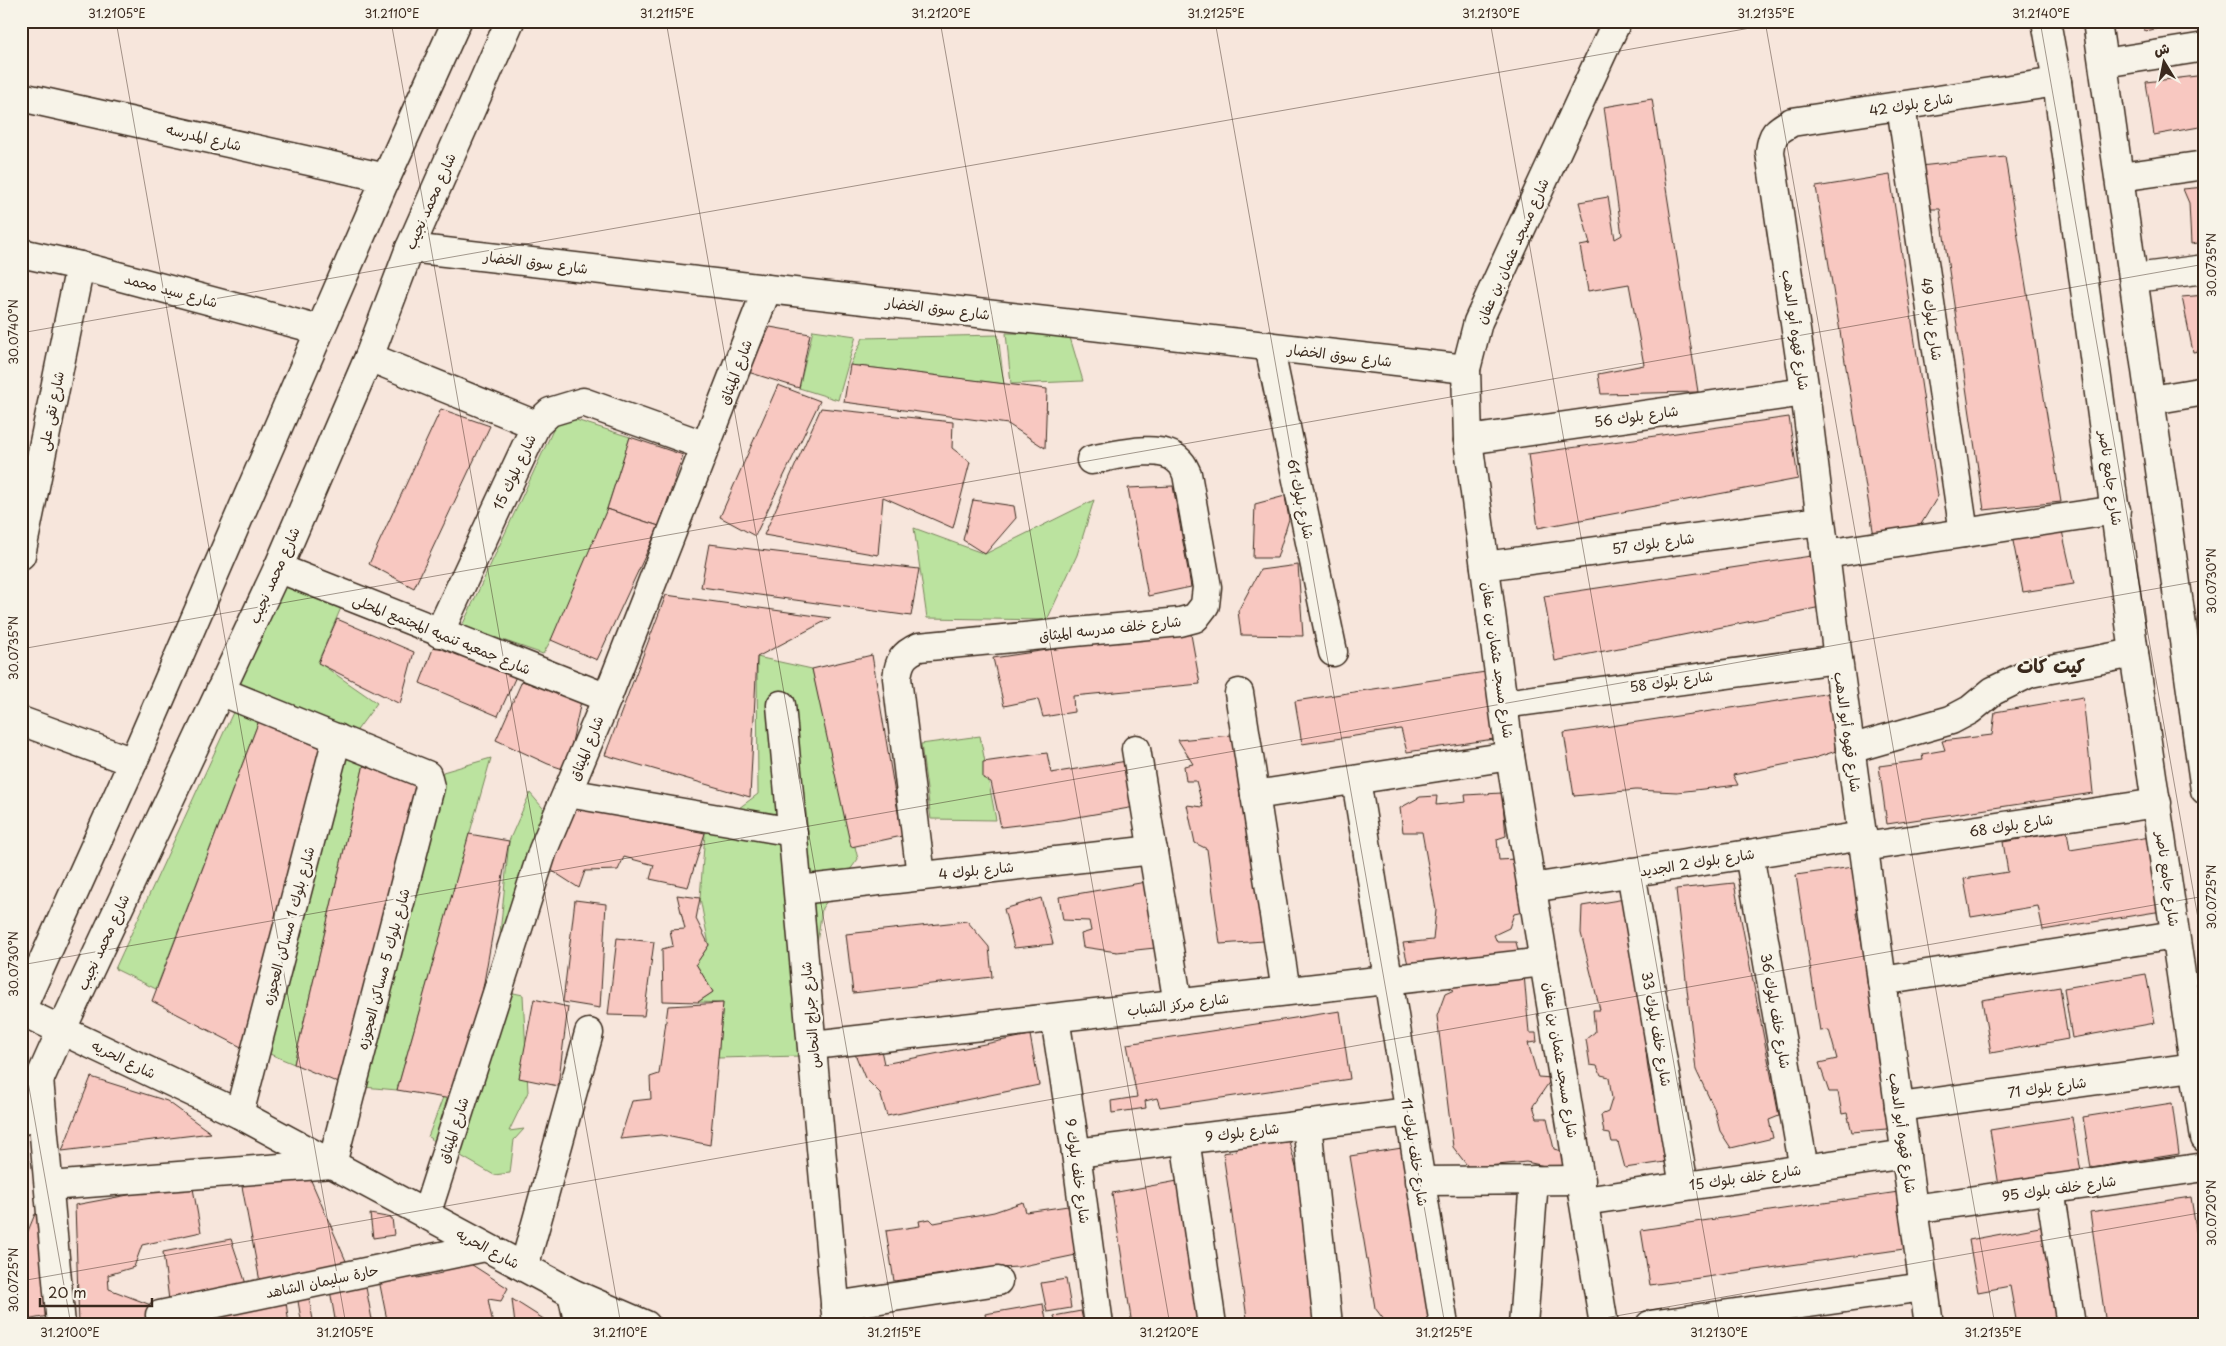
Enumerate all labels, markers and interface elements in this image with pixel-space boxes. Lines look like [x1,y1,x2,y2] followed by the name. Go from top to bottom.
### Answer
[88,4,146,22] text: 31.2105°E
[365,4,419,22] text: 31.2110°E
[640,4,694,22] text: 31.2115°E
[911,4,971,22] text: 31.2120°E
[1187,4,1245,22] text: 31.2125°E
[1462,4,1520,22] text: 31.2130°E
[1737,4,1795,22] text: 31.2135°E
[2012,4,2070,22] text: 31.2140°E
[2152,37,2171,60] text: ش
[2138,38,2188,88] north arrow
[1867,87,1955,121] street label: شارع بلوك 42
[164,118,244,156] street label: شارع المدرسه
[399,149,461,253] street label: شارع محمد نجيب
[1470,175,1554,327] street label: شارع مسجد عثمان بن عفان
[2202,233,2220,297] text: 30.0735°N
[482,245,589,279] street label: شارع سوق الخضار
[122,267,220,313] street label: شارع سيد محمد
[1777,268,1815,392] street label: شارع قهوه أبو الدهب
[1916,276,1948,362] street label: شارع بلوك 49
[884,291,991,325] street label: شارع سوق الخضار
[4,299,22,365] text: 30.0740°N
[713,336,757,408] street label: شارع الميثاق
[1286,338,1393,372] street label: شارع سوق الخضار
[33,369,69,453] street label: شارع تقى على
[1592,400,1680,432] street label: شارع بلوك 56
[2093,428,2128,527] street label: شارع جامع ناصر
[487,431,541,513] street label: شارع بلوك 15
[1282,457,1320,541] street label: شارع بلوك 61
[243,523,305,627] street label: شارع محمد نجيب
[1610,527,1696,559] street label: شارع بلوك 57
[2202,548,2220,614] text: 30.0730°N
[1477,580,1519,740] street label: شارع مسجد عثمان بن عفان
[350,589,534,680] street label: شارع جمعيه تنميه المجتمع المحلى
[1038,610,1182,646] street label: شارع خلف مدرسه الميثاق
[4,616,22,680] text: 30.0735°N
[2017,651,2086,679] district label: كيت كات
[1628,665,1714,697] street label: شارع بلوك 58
[1829,670,1867,794] street label: شارع قهوه أبو الدهب
[563,712,609,784] street label: شارع الميثاق
[1968,808,2054,842] street label: شارع بلوك 68
[2150,829,2185,928] street label: شارع جامع ناصر
[1638,843,1756,881] street label: شارع بلوك 2 الجديد
[257,844,319,1008] street label: شارع بلوك 1 مساكن العجوزه
[937,856,1015,884] street label: شارع بلوك 4
[2202,865,2220,930] text: 30.0725°N
[351,886,415,1052] street label: شارع بلوك 5 مساكن العجوزه
[72,890,134,994] street label: شارع محمد نجيب
[4,931,22,997] text: 30.0730°N
[1756,952,1796,1070] street label: شارع خلف بلوك 36
[795,961,825,1069] street label: شارع جراج النحاس
[1637,970,1677,1088] street label: شارع خلف بلوك 33
[1538,980,1584,1140] street label: شارع مسجد عثمان بن عفان
[1126,987,1230,1021] street label: شارع مركز الشباب
[88,1034,160,1084] street label: شارع الحريه
[1884,1071,1922,1195] street label: شارع قهوه أبو الدهب
[2006,1071,2088,1103] street label: شارع بلوك 71
[432,1094,474,1166] street label: شارع الميثاق
[1396,1096,1434,1208] street label: شارع خلف بلوك 11
[1060,1117,1096,1225] street label: شارع خلف بلوك 9
[1204,1117,1280,1147] street label: شارع بلوك 9
[1688,1159,1802,1195] street label: شارع خلف بلوك 15
[2001,1170,2117,1206] street label: شارع خلف بلوك 95
[2202,1180,2220,1246] text: 30.0720°N
[453,1223,523,1273] street label: شارع الحريه
[4,1248,22,1313] text: 30.0725°N
[264,1259,380,1303] street label: حارة سليمان الشاهد
[40,1276,152,1308] scale bar
[48,1280,87,1303] text: 20 m
[40,1323,100,1341] text: 31.2100°E
[316,1323,374,1341] text: 31.2105°E
[593,1323,647,1341] text: 31.2110°E
[867,1323,921,1341] text: 31.2115°E
[1139,1323,1199,1341] text: 31.2120°E
[1415,1323,1473,1341] text: 31.2125°E
[1690,1323,1748,1341] text: 31.2130°E
[1964,1323,2022,1341] text: 31.2135°E

